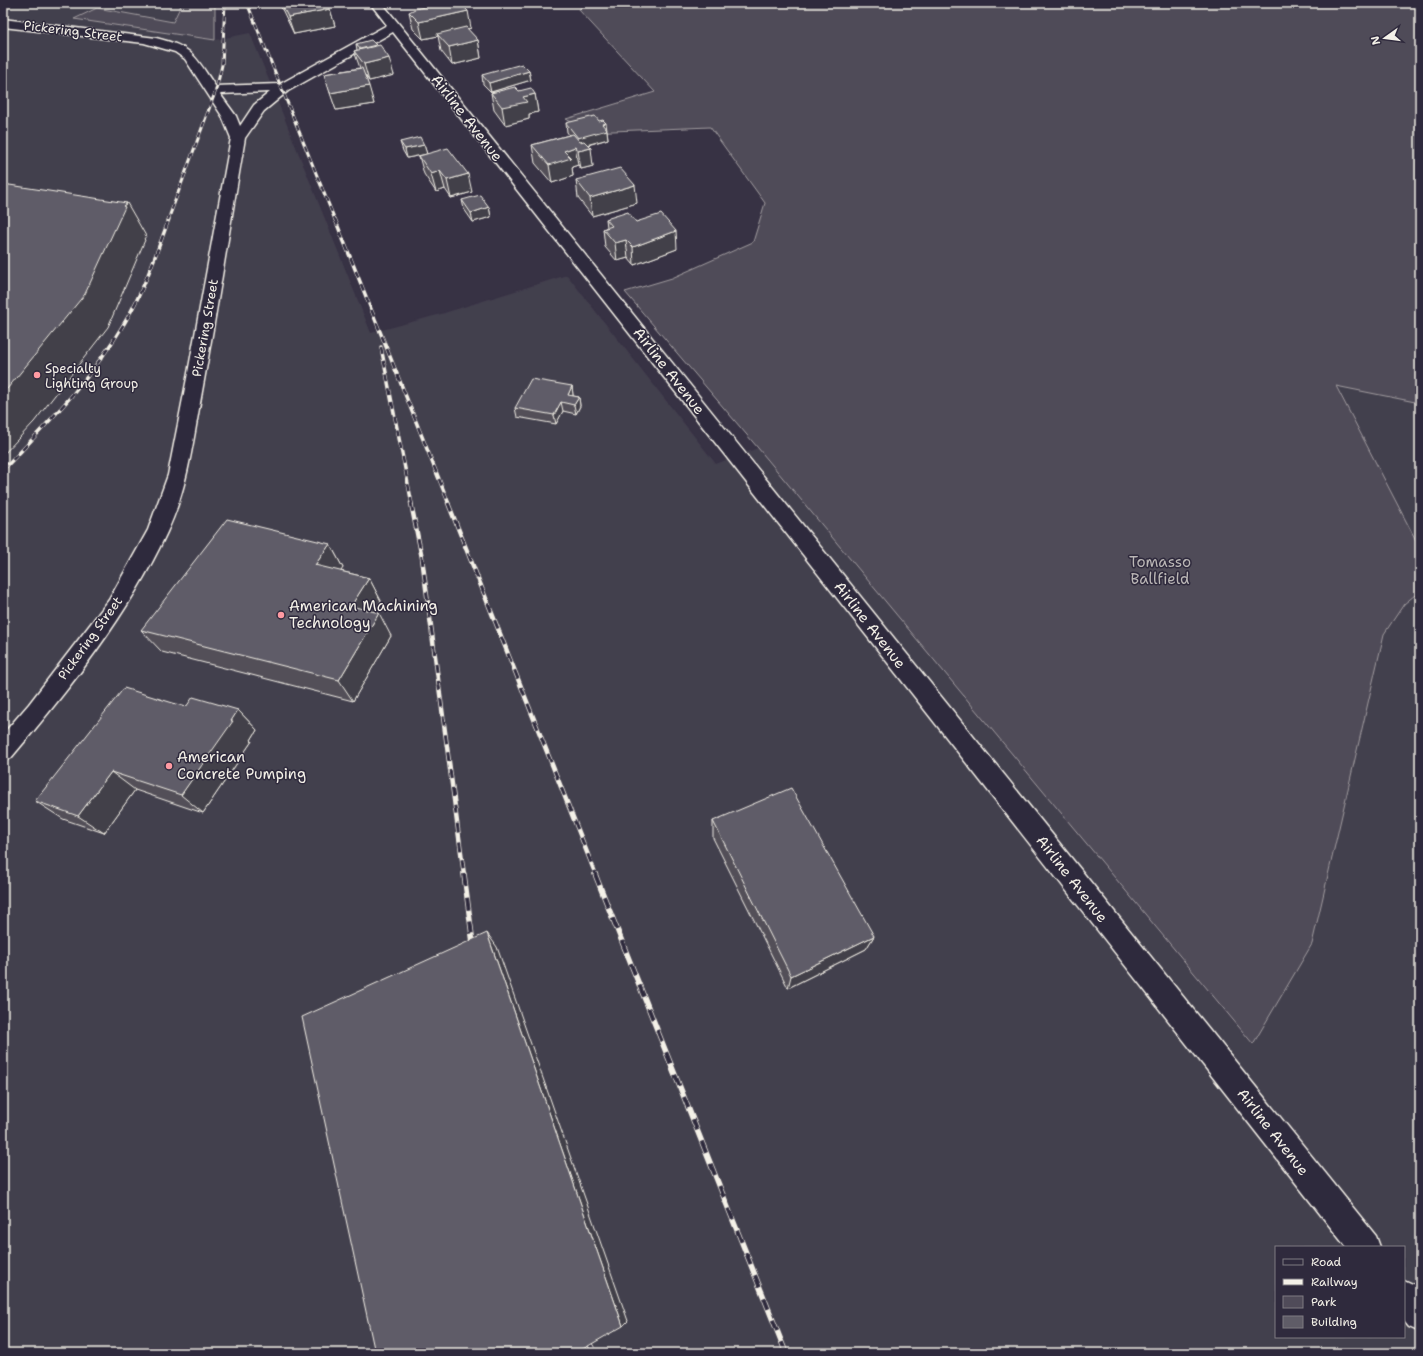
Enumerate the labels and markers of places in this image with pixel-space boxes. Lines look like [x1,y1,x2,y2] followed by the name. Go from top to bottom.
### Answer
[45,360,138,392] place label: Specialty Lighting Group
[32,370,42,380] marker: Specialty Lighting Group
[289,596,438,633] place label: American Machining Technology
[276,610,286,620] marker: American Machining Technology
[177,747,306,784] place label: American Concrete Pumping
[164,761,174,771] marker: American Concrete Pumping

